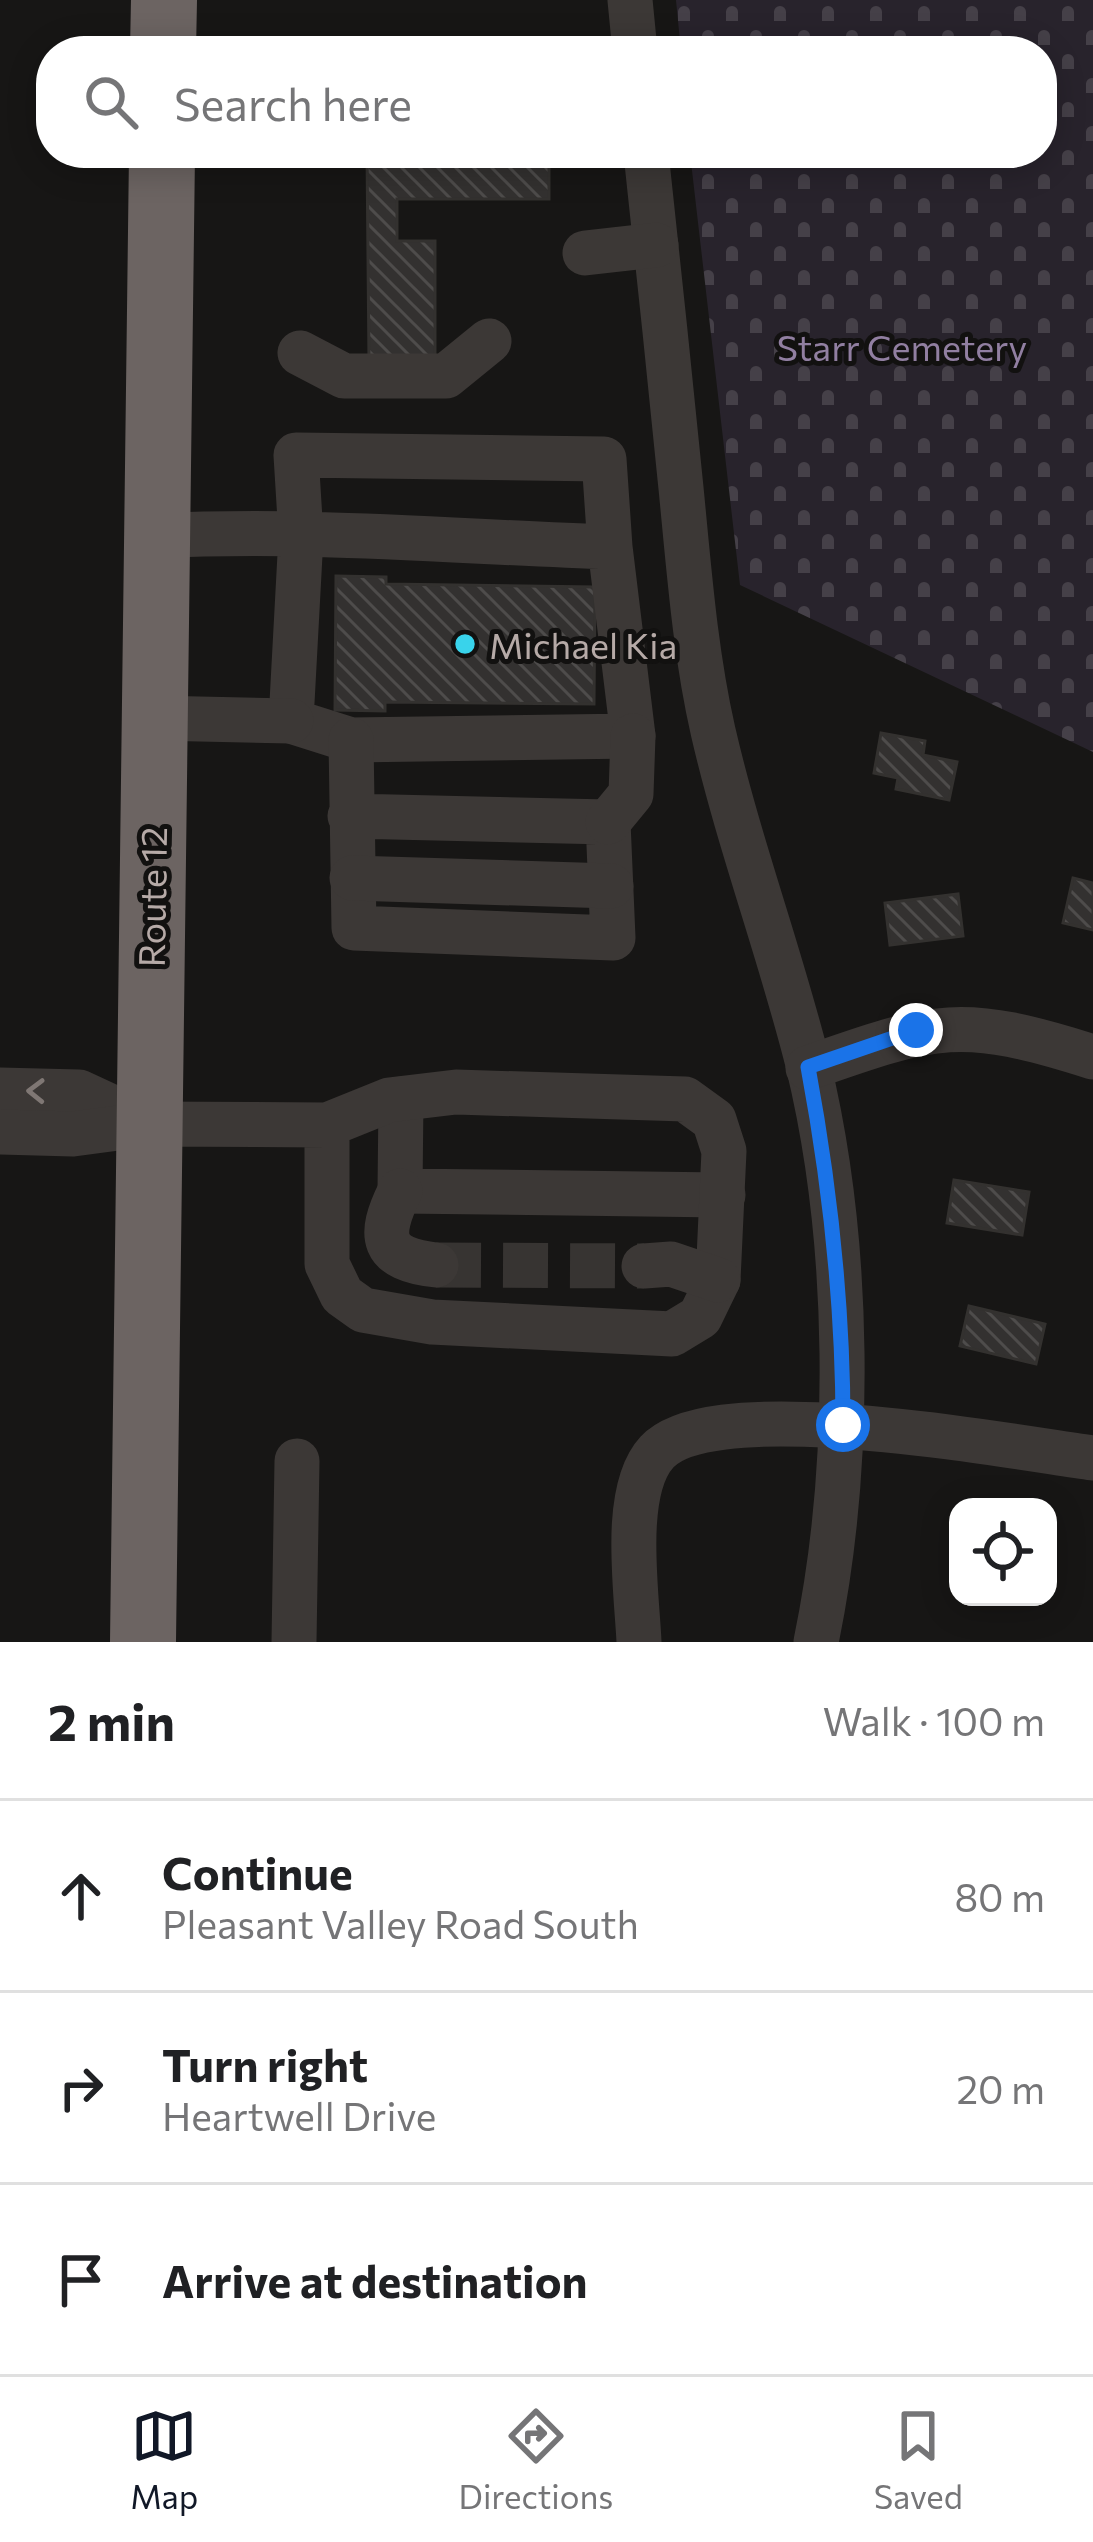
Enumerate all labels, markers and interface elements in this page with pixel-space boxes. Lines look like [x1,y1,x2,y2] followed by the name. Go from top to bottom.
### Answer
[36,36,1057,168] search box
[78,69,144,135] icon: search
[174,75,412,130] text: Search here
[777,324,1027,368] park label: Starr Cemetery
[489,622,677,666] place label: Michael Kia
[452,631,478,657] marker: Michael Kia
[128,826,174,968] street label: Route 12
[889,1003,943,1057] route end
[26,1078,45,1104] one-way arrow
[816,1398,870,1452] route start
[949,1498,1057,1606] map controls
[949,1498,1057,1606] button: locate
[48,1689,175,1752] text: 2 min
[823,1696,1045,1744] text: Walk · 100 m
[162,1844,353,1899] text: Continue
[48,1863,114,1929] icon: ahead
[954,1872,1045,1920] text: 80 m
[162,1899,639,1947] text: Pleasant Valley Road South
[162,2036,368,2091] text: Turn right
[48,2055,114,2121] icon: right
[957,2064,1045,2112] text: 20 m
[162,2091,436,2139] text: Heartwell Drive
[48,2247,114,2313] icon: arrive
[162,2252,588,2307] text: Arrive at destination
[130,2403,198,2516] tab: Map
[459,2403,613,2516] tab: Directions
[874,2403,963,2516] tab: Saved

